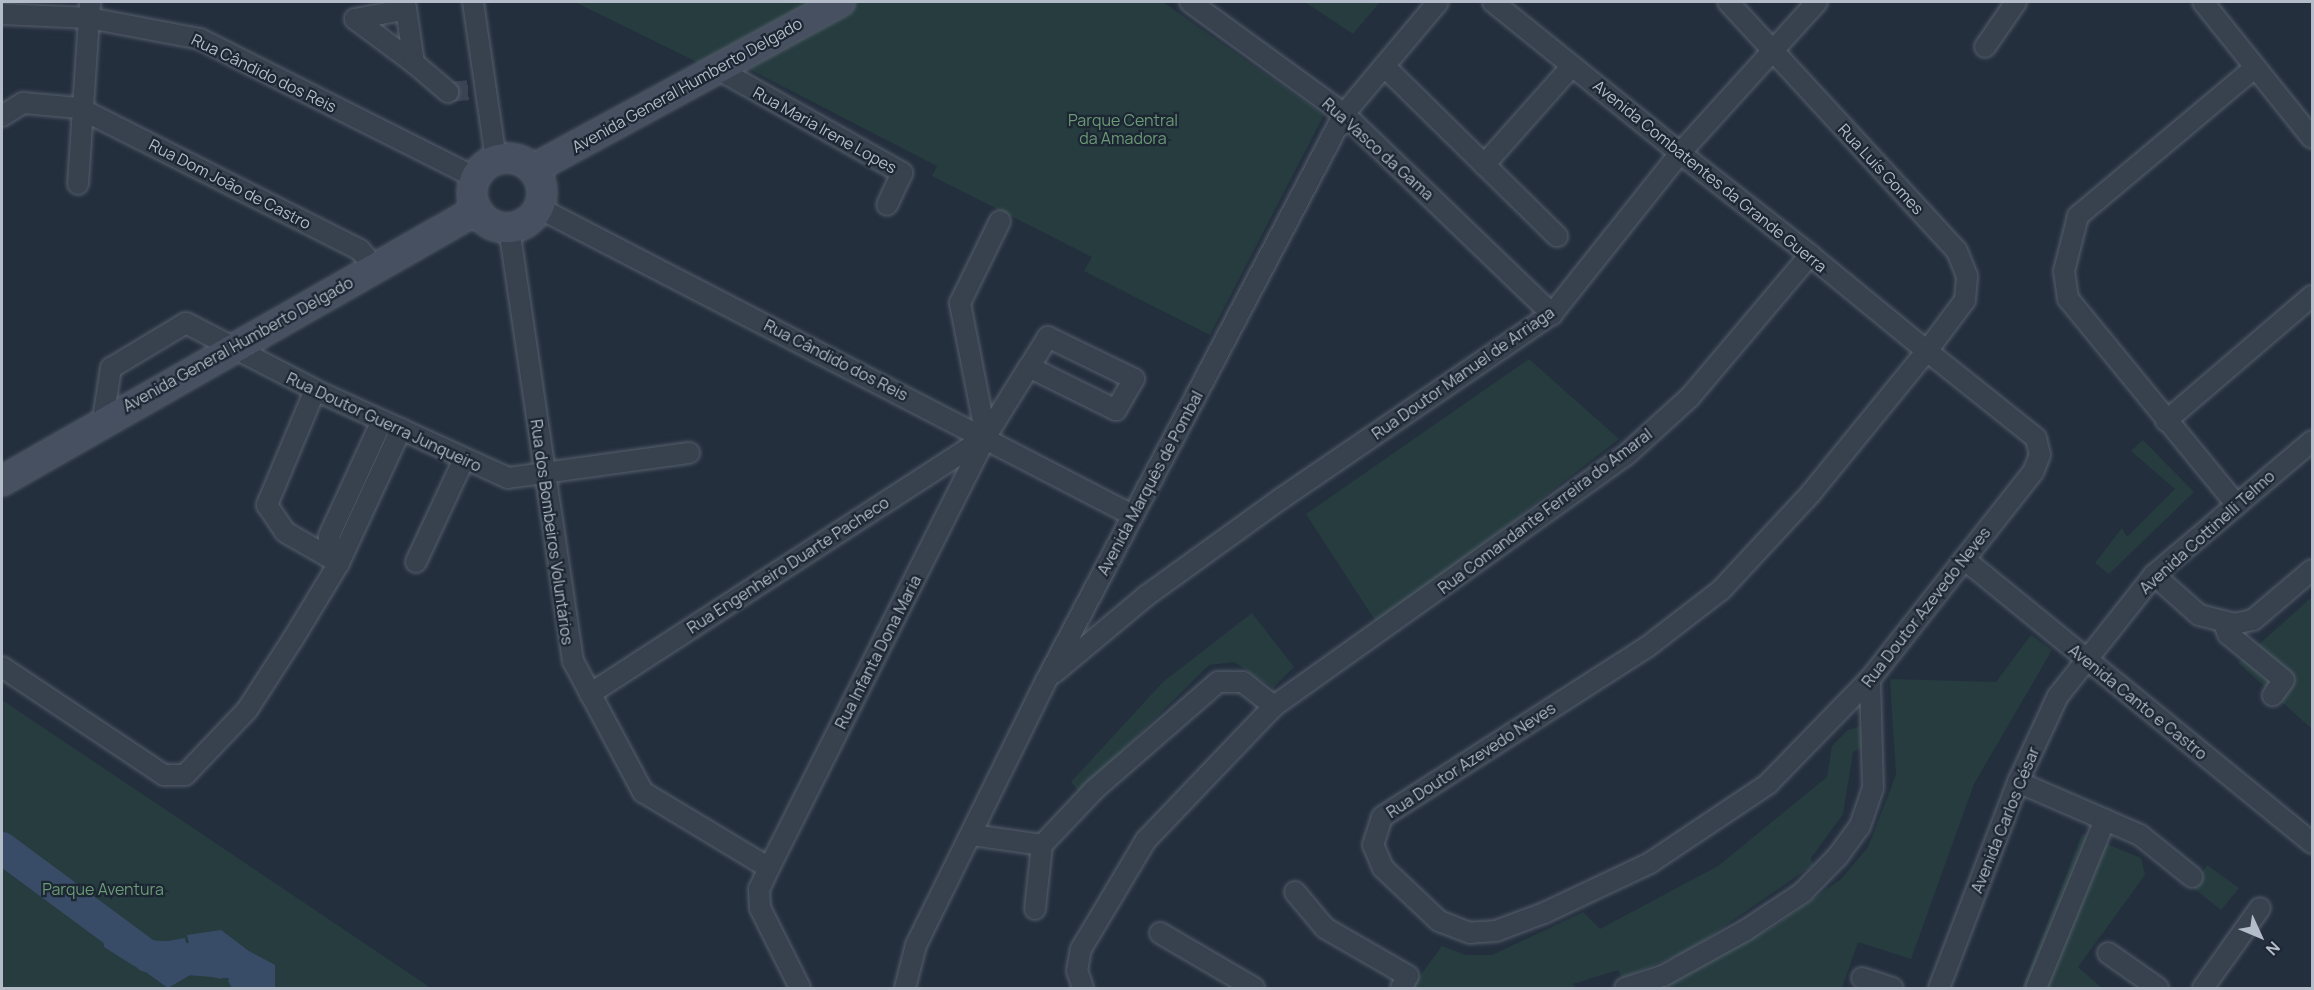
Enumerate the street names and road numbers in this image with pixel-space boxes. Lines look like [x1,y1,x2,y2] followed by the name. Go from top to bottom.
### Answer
[569,14,805,156] street label: Avenida General Humberto Delgado
[188,30,340,116] street label: Rua Cândido dos Reis
[1589,76,1831,276] street label: Avenida Combatentes da Grande Guerra
[750,83,900,177] street label: Rua Maria Irene Lopes
[1318,94,1438,204] street label: Rua Vasco da Gama
[1834,120,1928,218] street label: Rua Luís Gomes
[146,135,314,233] street label: Rua Dom João de Castro
[120,273,356,415] street label: Avenida General Humberto Delgado
[1368,303,1558,443] street label: Rua Doutor Manuel de Arriaga
[761,315,911,405] street label: Rua Cândido dos Reis
[283,368,485,476] street label: Rua Doutor Guerra Junqueiro
[1093,388,1207,578] street label: Avenida Marquês de Pombal
[527,418,577,646] street label: Rua dos Bombeiros Voluntários
[1434,424,1656,598] street label: Rua Comandante Ferreira do Amaral
[2135,466,2279,598] street label: Avenida Cottinelli Telmo
[683,492,893,638] street label: Rua Engenheiro Duarte Pacheco
[1858,523,1994,691] street label: Rua Doutor Azevedo Neves
[831,572,925,732] street label: Rua Infanta Dona Maria
[2065,640,2211,764] street label: Avenida Canto e Castro
[1383,698,1559,822] street label: Rua Doutor Azevedo Neves
[1967,744,2043,896] street label: Avenida Carlos César

